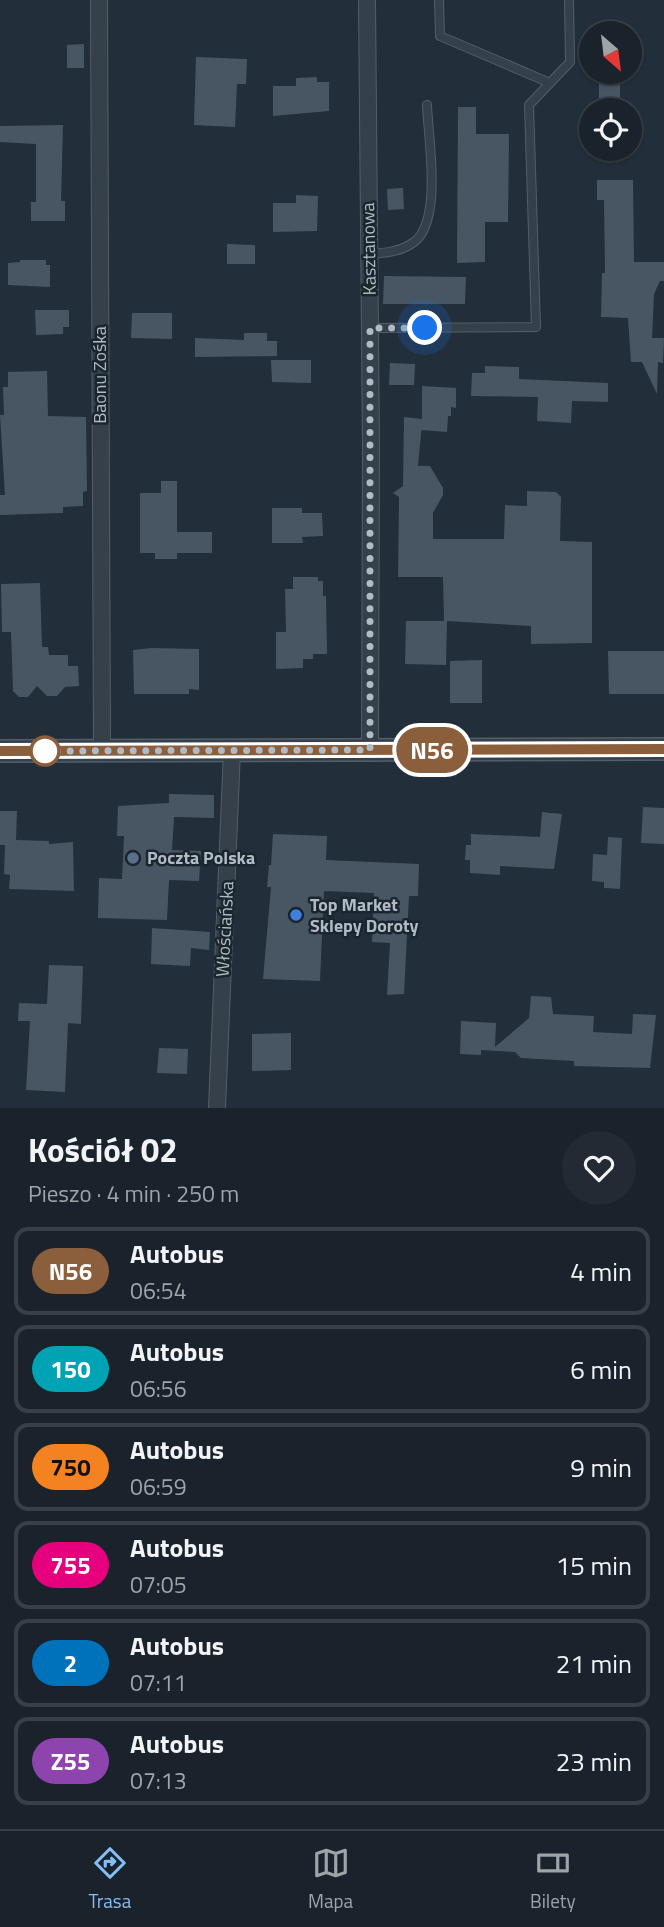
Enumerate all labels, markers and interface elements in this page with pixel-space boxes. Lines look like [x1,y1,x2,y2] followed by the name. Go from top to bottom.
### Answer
[579,21,642,84] north arrow
[579,21,642,161] map controls
[579,98,642,161] button: locate
[354,202,383,296] street label: Kasztanowa
[407,310,442,345] your location
[86,326,113,424] street label: Baonu Zośka
[392,727,472,773] line badge: N56
[410,732,454,768] text: N56
[30,736,60,766] unlabelled marker
[147,844,255,871] place label: Poczta Polska
[125,850,141,866] marker: Poczta Polska
[209,880,240,978] street label: Włościańska
[310,891,419,939] place label: Top Market Sklepy Doroty
[288,907,304,923] marker: Top Market Sklepy Doroty
[28,1125,178,1175] text: Kościół 02
[562,1131,636,1205] button: heart
[28,1176,239,1211] text: Pieszo · 4 min · 250 m
[130,1234,224,1273] text: Autobus
[570,1252,632,1291] text: 4 min
[49,1253,92,1289] text: N56
[130,1273,187,1308] text: 06:54
[130,1332,224,1371] text: Autobus
[570,1350,632,1389] text: 6 min
[50,1351,91,1387] text: 150
[130,1371,187,1406] text: 06:56
[130,1430,224,1469] text: Autobus
[570,1448,632,1487] text: 9 min
[50,1449,91,1485] text: 750
[130,1469,187,1504] text: 06:59
[130,1528,224,1567] text: Autobus
[556,1546,632,1585] text: 15 min
[50,1547,91,1583] text: 755
[130,1567,187,1602] text: 07:05
[130,1626,224,1665] text: Autobus
[556,1644,632,1683] text: 21 min
[64,1645,77,1681] text: 2
[130,1665,187,1700] text: 07:11
[130,1724,224,1763] text: Autobus
[556,1742,632,1781] text: 23 min
[51,1743,90,1779] text: Z55
[130,1763,187,1798] text: 07:13
[88,1844,131,1915] tab: Trasa
[308,1844,353,1915] tab: Mapa
[530,1844,576,1915] tab: Bilety

